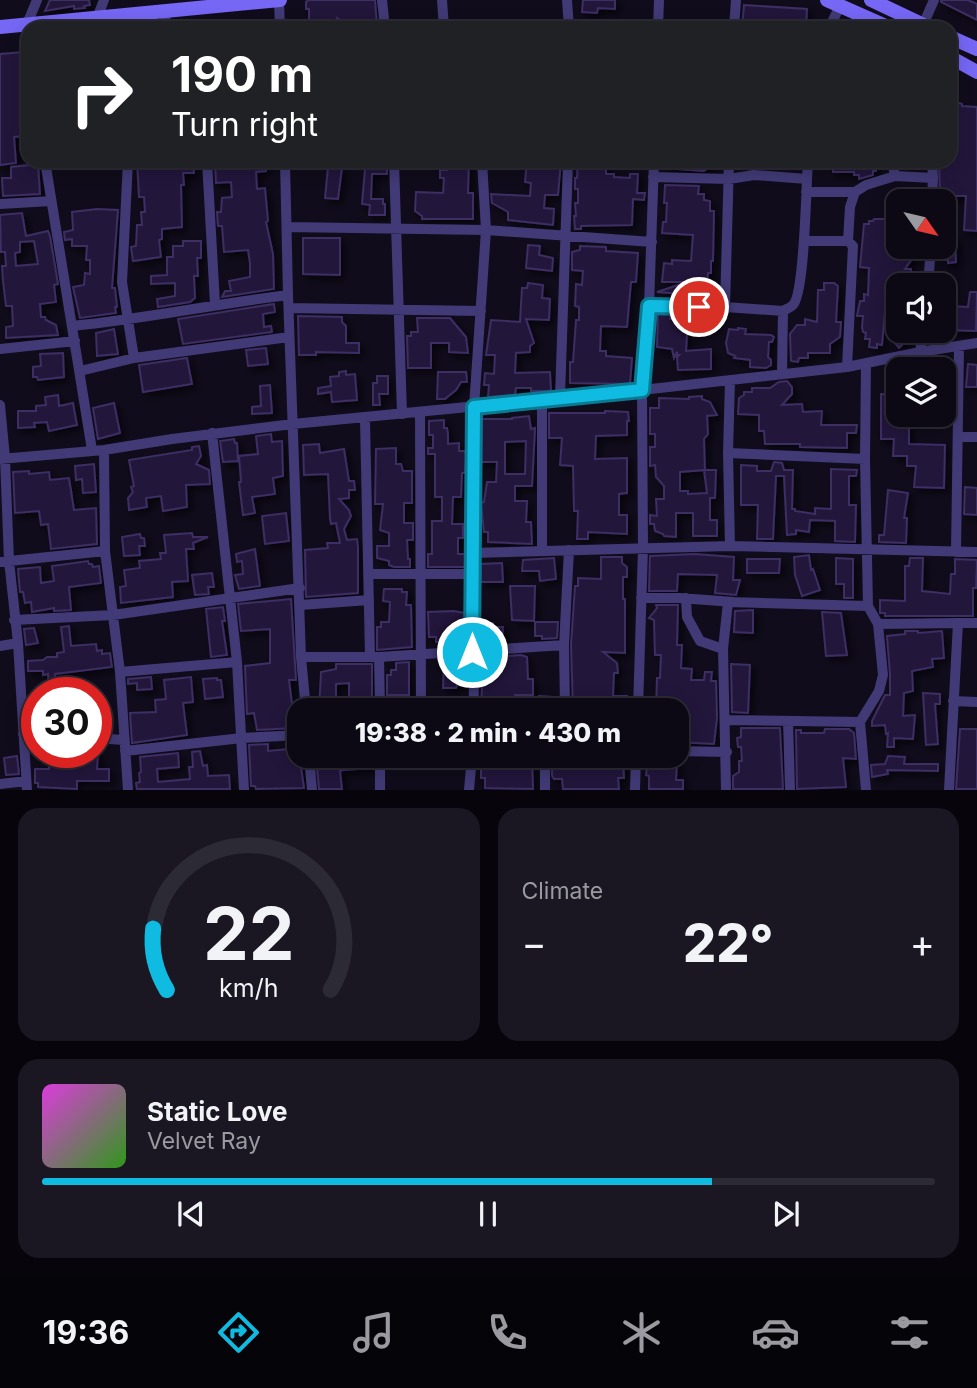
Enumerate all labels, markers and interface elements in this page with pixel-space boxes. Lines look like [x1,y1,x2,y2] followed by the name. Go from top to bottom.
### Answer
[171,45,313,104] text: 190 m
[56,49,147,140] icon: right
[171,105,318,144] text: Turn right
[886,189,956,259] north arrow
[886,189,956,427] map controls
[886,273,956,343] button: sound
[669,277,729,337] pin
[680,288,718,326] icon: arrive
[886,357,956,427] button: layers
[435,615,509,689] position arrow
[21,677,112,768] speed limit sign: 30
[355,717,621,748] text: 19:38 · 2 min · 430 m
[522,877,603,905] text: Climate
[203,890,295,979] text: 22
[683,912,773,975] text: 22°
[522,920,547,966] text: −
[910,920,935,966] text: +
[219,973,278,1003] text: km/h
[147,1096,288,1127] text: Static Love
[147,1127,261,1155] text: Velvet Ray
[172,1195,210,1233] icon: previous
[469,1195,507,1233] icon: pause
[767,1195,805,1233] icon: next
[214,1308,263,1357] icon: directions
[349,1308,398,1357] icon: music
[483,1308,532,1357] icon: phone
[617,1308,666,1357] icon: climate
[751,1308,800,1357] icon: car
[885,1308,934,1357] icon: filters
[43,1313,129,1352] text: 19:36

